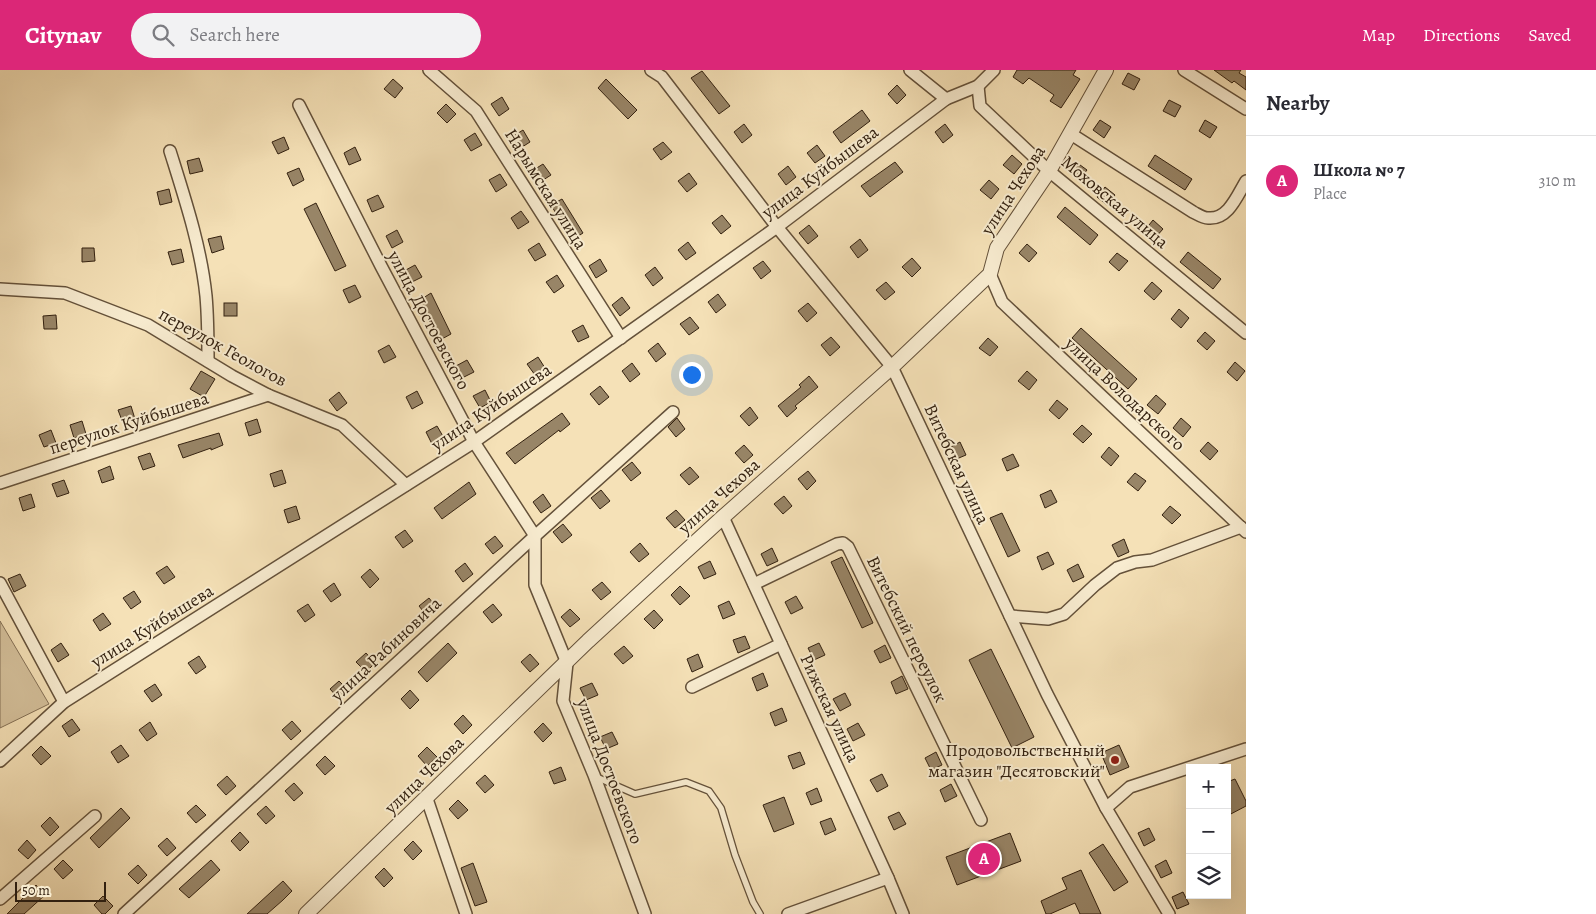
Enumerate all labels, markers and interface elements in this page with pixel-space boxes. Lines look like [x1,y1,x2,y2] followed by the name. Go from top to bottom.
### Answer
[131,13,481,58] search box
[25,19,101,51] text: Citynav
[149,21,177,49] icon: search
[189,22,280,48] text: Search here
[1362,23,1395,47] text: Map
[1423,23,1500,47] text: Directions
[1528,23,1571,47] text: Saved
[1266,89,1329,117] text: Nearby
[756,120,884,224] street label: улица Куйбышева
[499,124,593,255] street label: Нарымская улица
[975,140,1051,240] street label: улица Чехова
[1056,150,1174,254] street label: Моховская улица
[1313,157,1405,183] text: Школа № 7
[1277,170,1287,192] text: A
[1539,170,1576,192] text: 310 m
[1313,183,1347,205] text: Place
[382,245,476,394] street label: улица Достоевского
[154,302,292,392] street label: переулок Геологов
[1059,331,1190,456] street label: улица Володарского
[425,357,556,457] street label: улица Куйбышева
[679,362,705,388] your location
[46,386,212,460] street label: переулок Куйбышева
[919,400,996,529] street label: Витебская улица
[672,452,766,540] street label: улица Чехова
[861,552,953,706] street label: Витебский переулок
[85,578,218,674] street label: улица Куйбышева
[325,591,447,707] street label: улица Рабиновича
[794,650,866,767] street label: Рижская улица
[571,694,649,847] street label: улица Достоевского
[378,730,470,820] street label: улица Чехова
[928,738,1105,783] place label: Продовольственный магазин "Деcятовский"
[1109,754,1121,766] marker: Продовольственный магазин "Деcятовский"
[1186,764,1231,899] map controls
[1186,764,1231,809] button: +
[1186,809,1231,854] button: −
[968,840,1000,878] pin: A
[1186,854,1231,899] button: layers
[15,879,106,902] scale bar
[22,881,50,900] text: 50 m

